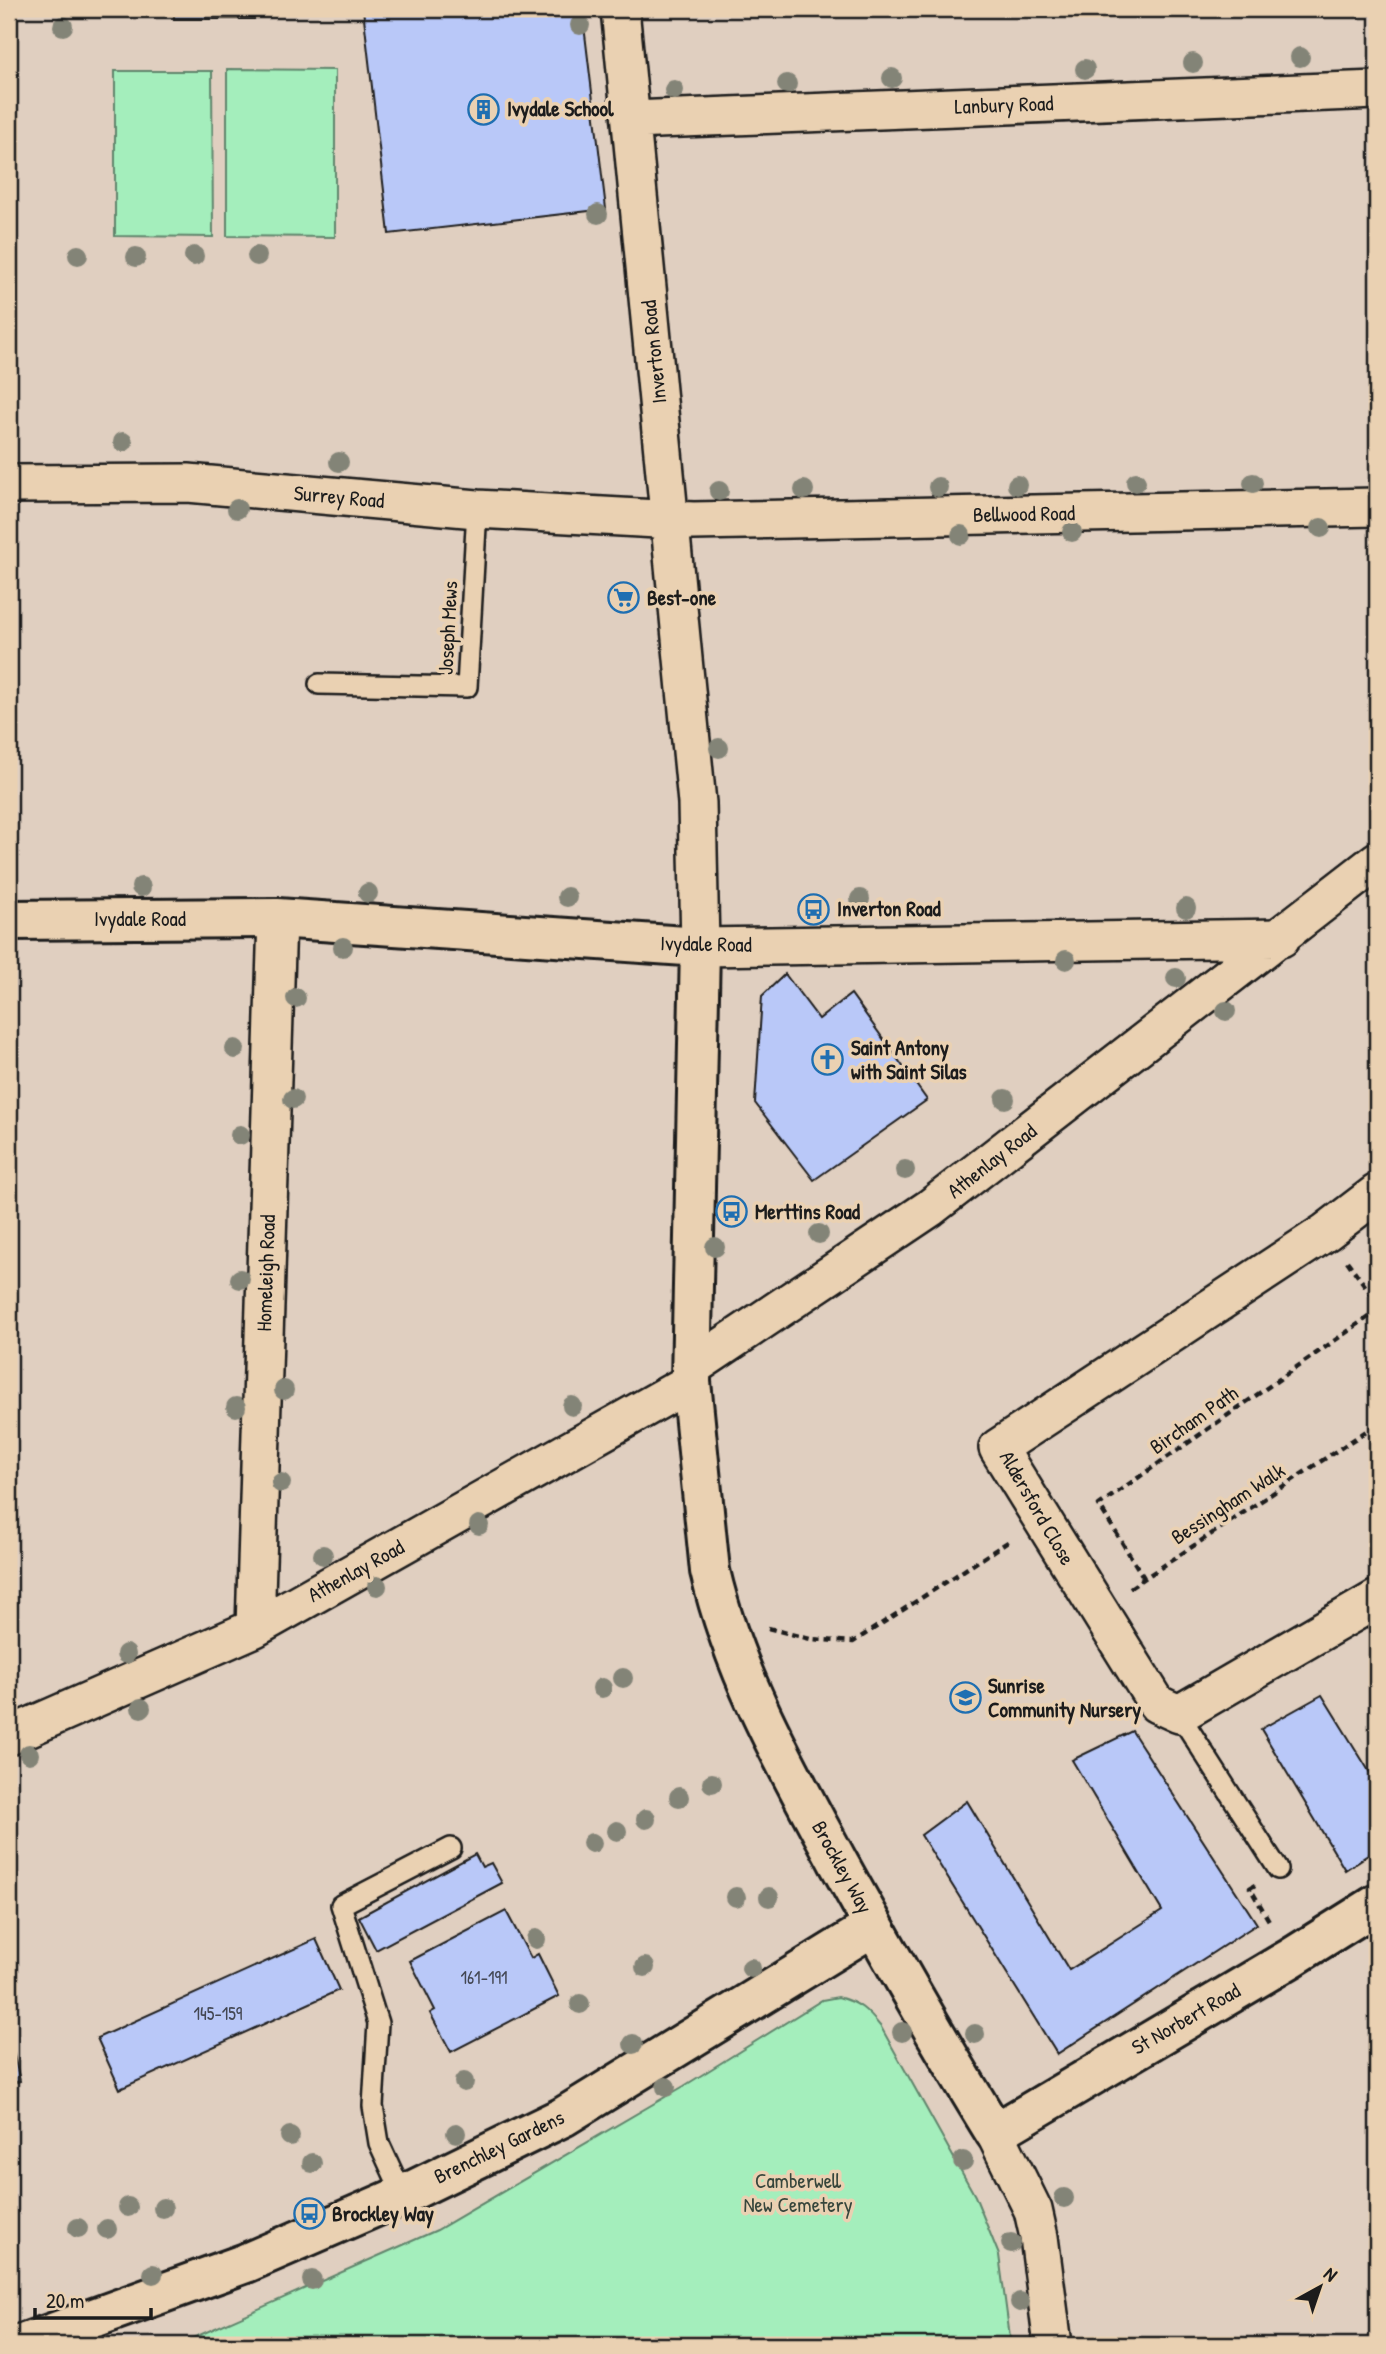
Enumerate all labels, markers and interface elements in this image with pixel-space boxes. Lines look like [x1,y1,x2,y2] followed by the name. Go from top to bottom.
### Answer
[954,88,1054,121] street label: Lanbury Road
[467,92,501,126] building icon: Ivydale School
[507,94,614,124] place label: Ivydale School
[634,299,673,405] street label: Inverton Road
[293,478,385,515] street label: Surrey Road
[973,498,1075,529] street label: Bellwood Road
[431,580,464,676] street label: Joseph Mews
[607,581,641,615] supermarket icon: Best-one
[647,583,717,612] place label: Best-one
[797,892,831,926] bus stop icon: Inverton Road
[837,894,942,923] place label: Inverton Road
[94,904,186,933] street label: Ivydale Road
[660,928,752,959] street label: Ivydale Road
[851,1033,967,1086] place label: Saint Antony with Saint Silas
[811,1043,845,1077] church icon: Saint Antony with Saint Silas
[941,1117,1042,1205] street label: Athenlay Road
[715,1195,749,1229] bus stop icon: Merttins Road
[755,1197,861,1226] place label: Merttins Road
[249,1214,282,1332] street label: Homeleigh Road
[1144,1378,1244,1461] street label: Bircham Path
[993,1445,1082,1570] street label: Aldersford Close
[1165,1456,1291,1551] street label: Bessingham Walk
[302,1532,409,1609] street label: Athenlay Road
[988,1671,1141,1725] place label: Sunrise Community Nursery
[948,1681,982,1715] school or university icon: Sunrise Community Nursery
[805,1815,880,1918] street label: Brockley Way
[460,1965,508,1990] house number: 161-191
[1126,1976,1245,2061] street label: St Norbert Road
[194,2001,243,2026] house number: 145-159
[429,2102,569,2191] street label: Brenchley Gardens
[743,2166,853,2219] park label: Camberwell New Cemetery
[292,2197,326,2231] bus stop icon: Brockley Way
[332,2199,434,2229] place label: Brockley Way
[1284,2252,1354,2322] north arrow
[1319,2261,1343,2287] text: N
[35,2277,150,2321] scale bar
[46,2286,84,2315] text: 20 m

